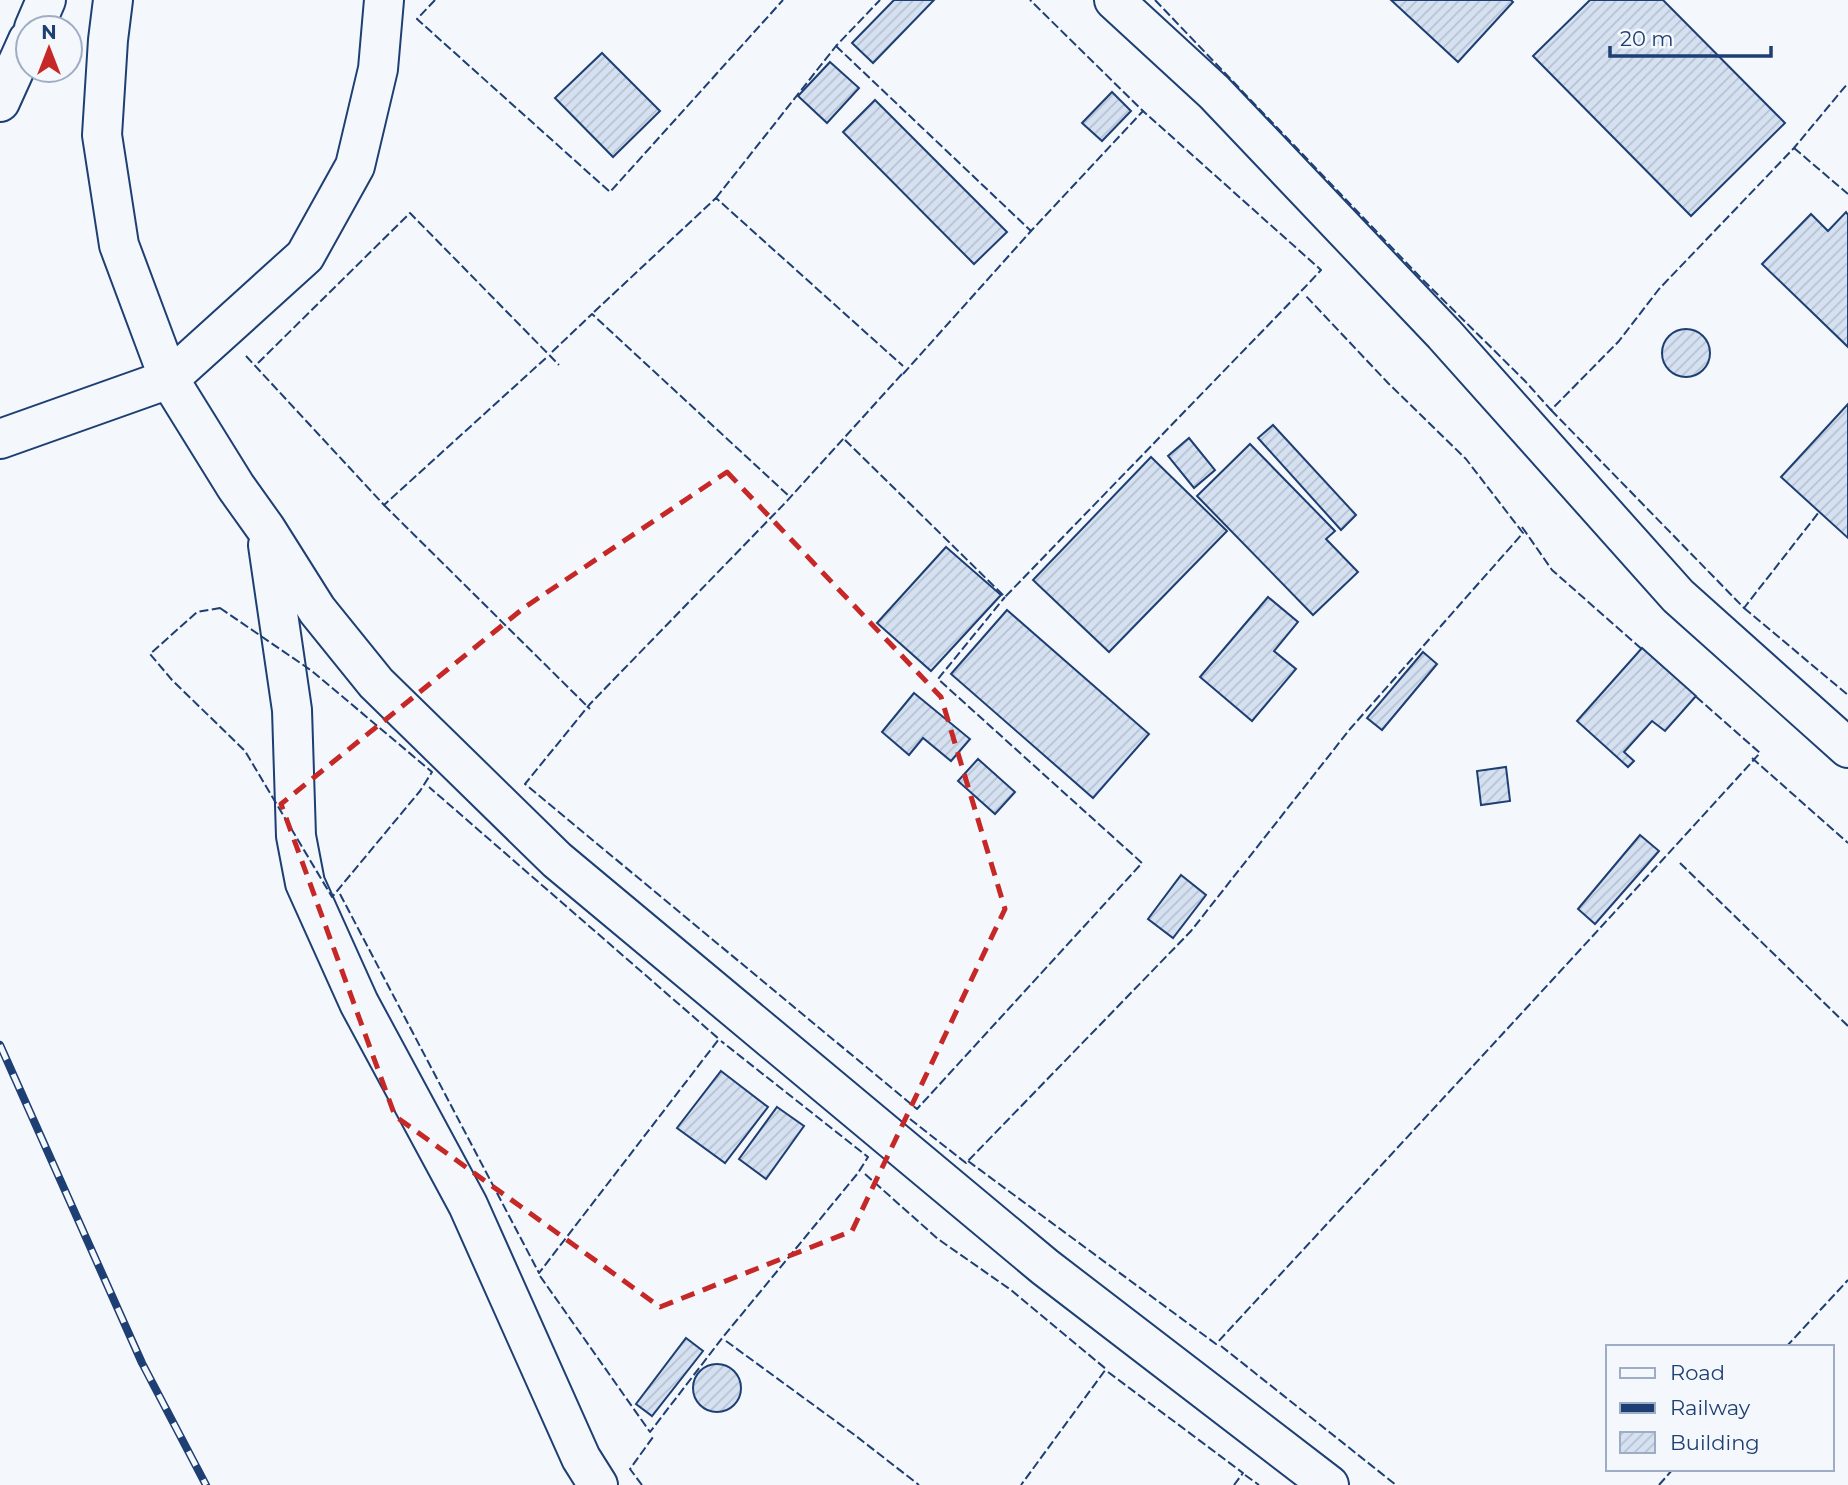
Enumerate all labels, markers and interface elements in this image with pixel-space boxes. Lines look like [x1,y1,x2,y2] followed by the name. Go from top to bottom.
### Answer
[14,14,84,84] north arrow
[1610,14,1771,58] scale bar
[41,21,57,44] text: N
[1620,26,1674,51] text: 20 m
[1606,1345,1834,1471] legend
[1670,1360,1725,1385] text: Road
[1670,1395,1751,1420] text: Railway
[1670,1430,1760,1455] text: Building

